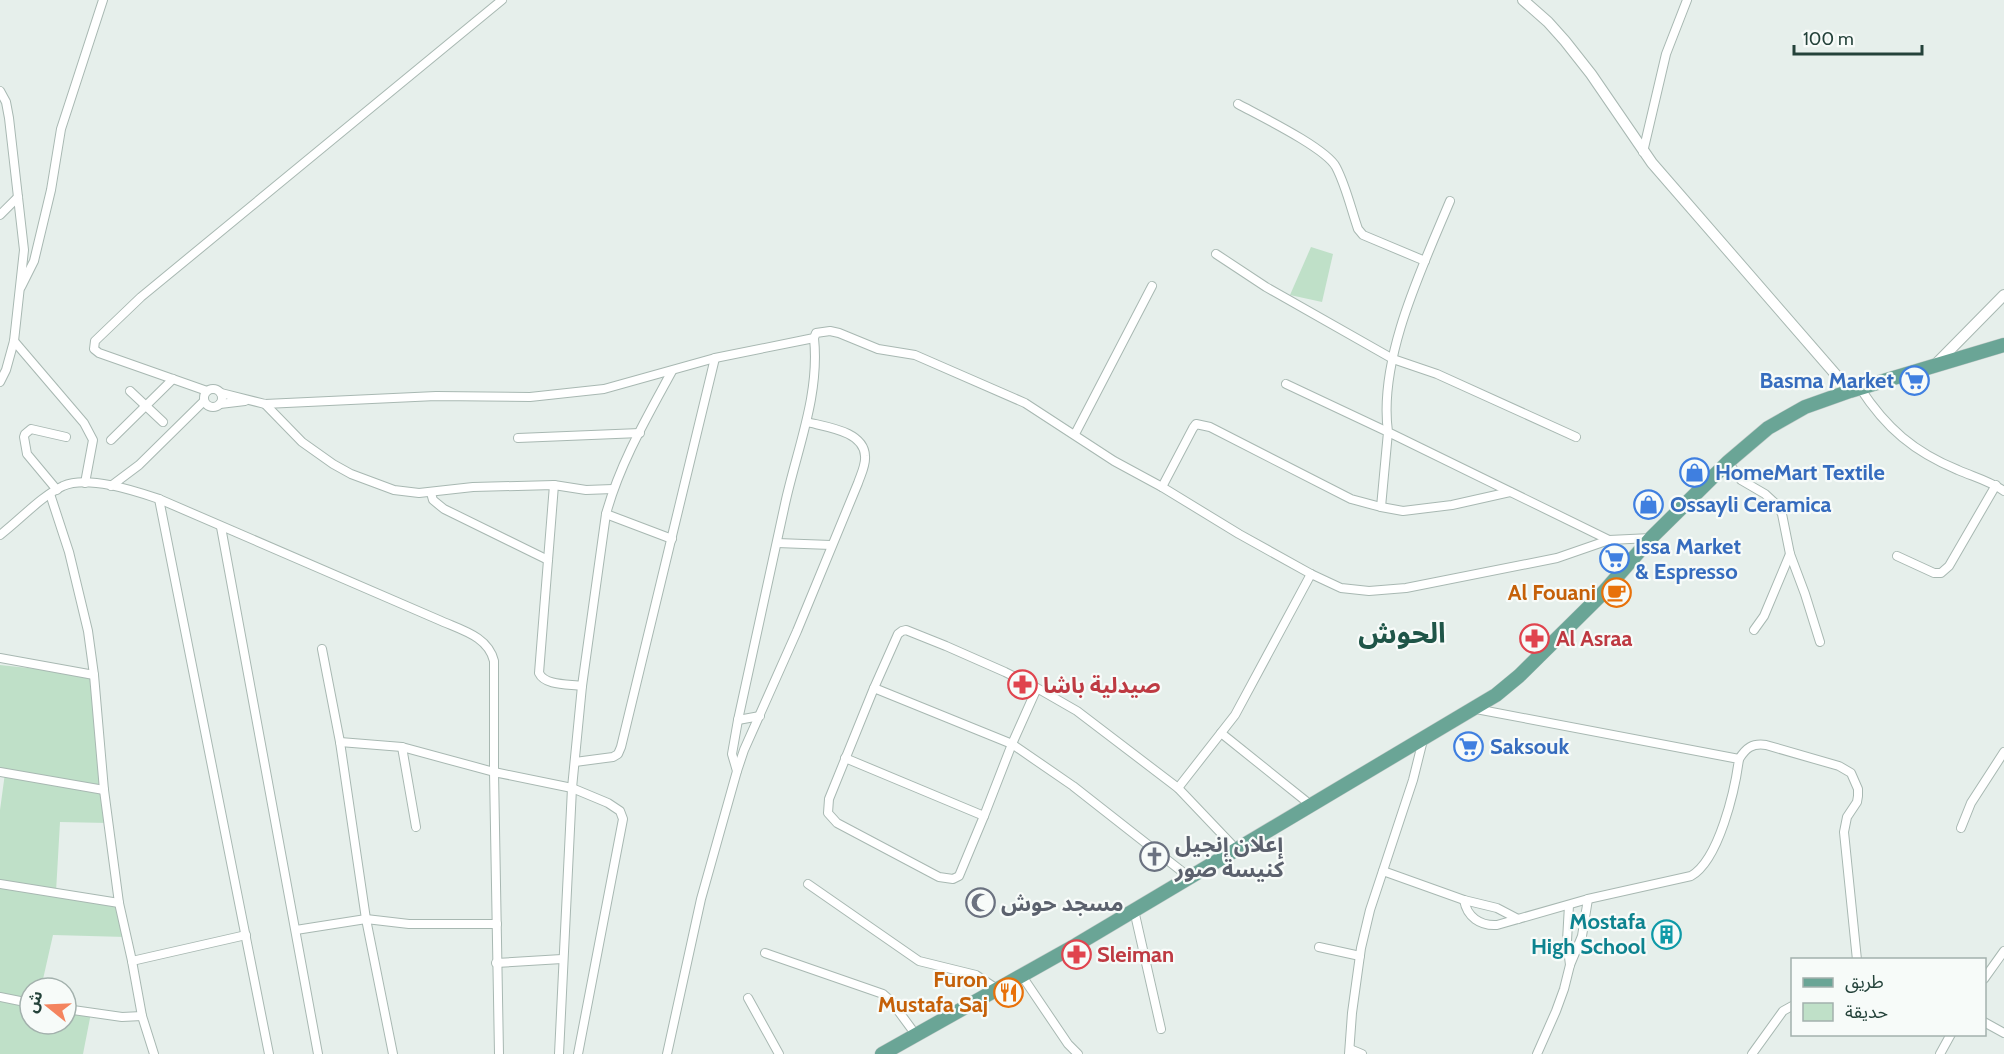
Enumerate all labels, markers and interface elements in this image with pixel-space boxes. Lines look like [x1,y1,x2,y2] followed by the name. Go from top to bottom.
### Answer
[1794,18,1922,56] scale bar
[1803,28,1854,50] text: 100 m
[1899,364,1931,396] supermarket icon: Basma Market
[1759,367,1894,394] place label: Basma Market
[1678,456,1710,488] shop icon: HomeMart Textile
[1715,459,1885,486] place label: HomeMart Textile
[1633,488,1665,520] shop icon: Ossayli Ceramica
[1670,491,1832,518] place label: Ossayli Ceramica
[1635,533,1741,585] place label: Issa Market & Espresso
[1598,543,1630,575] supermarket icon: Issa Market & Espresso
[1601,576,1633,608] cafe icon: Al Fouani
[1508,579,1596,606] place label: Al Fouani
[1358,616,1446,650] district label: الحوش
[1519,622,1551,654] pharmacy icon: Al Asraa
[1556,625,1632,652] place label: Al Asraa
[1006,669,1038,701] pharmacy icon: صيدلية باشا
[1043,672,1161,699] place label: صيدلية باشا
[1453,730,1485,762] supermarket icon: Saksouk
[1490,733,1569,760] place label: Saksouk
[1174,831,1285,883] place label: إعلان إنجيل كنيسة صور
[1138,841,1170,873] church icon: إعلان إنجيل كنيسة صور
[964,887,996,919] mosque icon: مسجد حوش
[1001,890,1124,917] place label: مسجد حوش
[1531,908,1646,960] place label: Mostafa High School
[1651,918,1683,950] building icon: Mostafa High School
[1060,938,1092,970] pharmacy icon: Sleiman
[1097,941,1174,968] place label: Sleiman
[1791,958,1986,1036] legend
[878,966,988,1018] place label: Furon Mustafa Saj
[1845,971,1884,993] text: طريق
[18,976,78,1036] north arrow
[993,976,1025,1008] restaurant icon: Furon Mustafa Saj
[22,988,47,1015] text: ش
[1845,1001,1888,1023] text: حديقة

